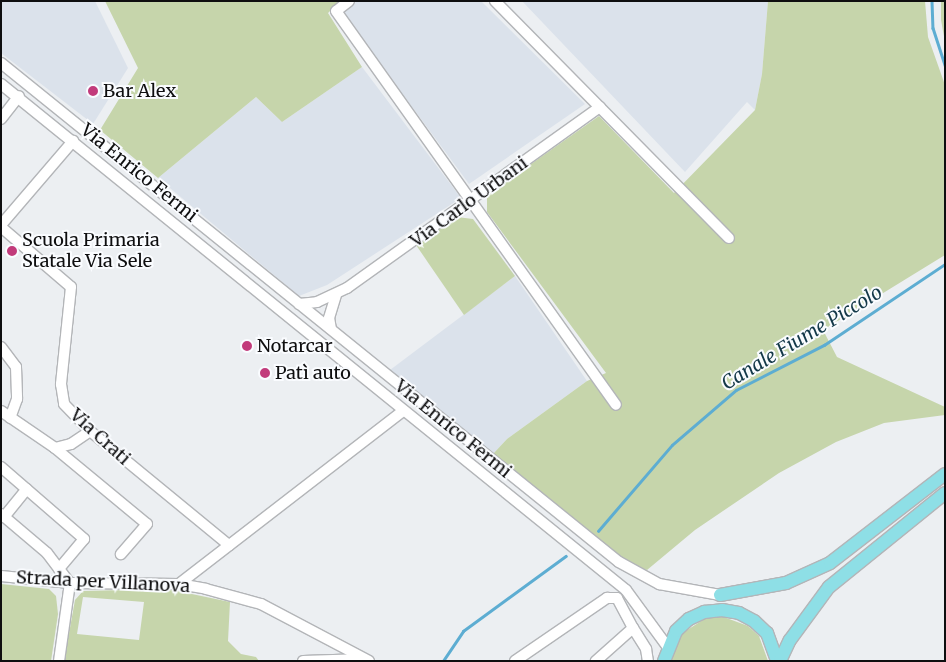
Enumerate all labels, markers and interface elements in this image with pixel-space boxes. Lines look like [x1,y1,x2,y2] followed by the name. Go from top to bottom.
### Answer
[103,80,176,102] place label: Bar Alex
[87,85,99,97] marker: Bar Alex
[76,119,202,227] street label: Via Enrico Fermi
[406,152,532,252] street label: Via Carlo Urbani
[22,230,160,272] place label: Scuola Primaria Statale Via Sele
[6,245,18,257] marker: Scuola Primaria Statale Via Sele
[717,281,887,395] water label: Canale Fiume Piccolo
[257,335,332,357] place label: Notarcar
[241,340,253,352] marker: Notarcar
[275,362,351,384] place label: Patì auto
[259,367,271,379] marker: Patì auto
[390,375,516,483] street label: Via Enrico Fermi
[65,404,135,470] street label: Via Crati
[16,567,190,597] street label: Strada per Villanova

